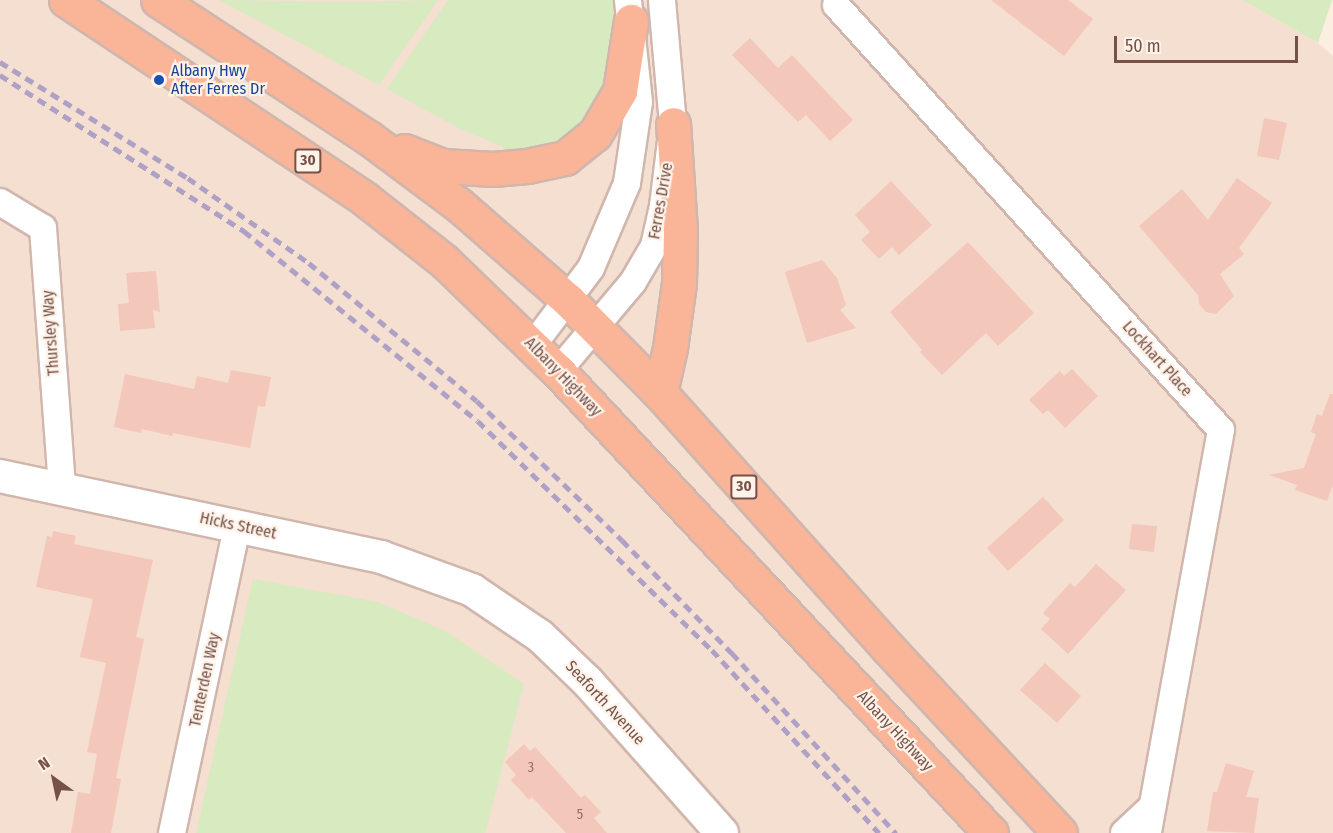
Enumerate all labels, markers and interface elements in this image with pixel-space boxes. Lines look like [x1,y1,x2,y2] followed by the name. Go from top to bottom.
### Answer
[1117,24,1302,62] scale bar
[1125,35,1161,57] text: 50 m
[171,61,265,99] place label: Albany Hwy After Ferres Dr
[152,73,166,87] marker: Albany Hwy After Ferres Dr
[293,149,323,173] road number: 30
[645,161,677,241] street label: Ferres Drive
[38,290,64,376] street label: Thursley Way
[1118,317,1196,401] street label: Lockhart Place
[520,333,606,421] street label: Albany Highway
[729,475,759,499] road number: 30
[198,509,278,543] street label: Hicks Street
[186,631,224,729] street label: Tenterden Way
[561,657,649,749] street label: Seaforth Avenue
[853,687,937,775] street label: Albany Highway
[24,749,84,809] north arrow
[35,753,53,774] text: N
[528,760,534,776] house number: 3
[577,807,583,823] house number: 5

